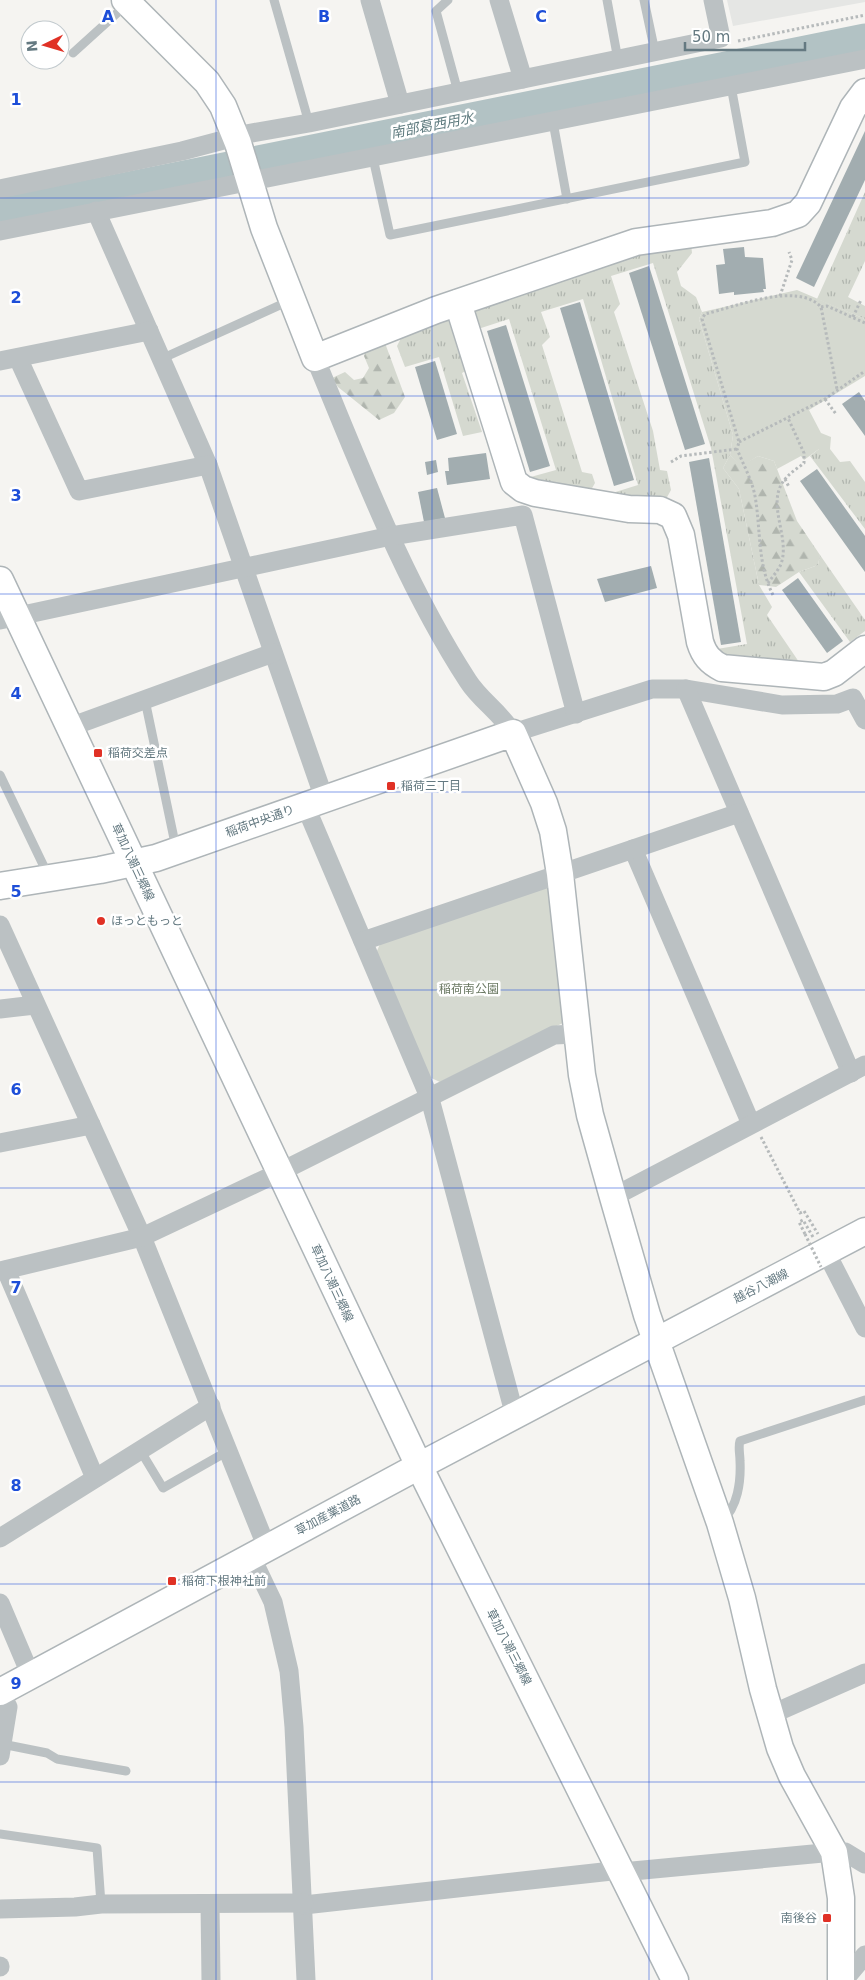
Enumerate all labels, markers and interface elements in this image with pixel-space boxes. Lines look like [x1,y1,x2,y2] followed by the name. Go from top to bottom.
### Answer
[102,7,115,26] text: A
[318,7,330,26] text: B
[535,7,547,26] text: C
[20,20,70,70] north arrow
[685,20,805,52] scale bar
[692,28,730,46] text: 50 m
[24,40,41,53] text: N
[10,90,22,109] text: 1
[389,109,477,141] water label: 南部葛西用水
[10,288,22,307] text: 2
[10,486,22,505] text: 3
[10,684,22,703] text: 4
[108,746,168,760] place label: 稲荷交差点
[92,747,104,759] marker: 稲荷交差点
[401,779,461,793] place label: 稲荷三丁目
[385,780,397,792] marker: 稲荷三丁目
[224,802,296,840] street label: 稲荷中央通り
[109,821,157,903] street label: 草加八潮三郷線
[10,882,22,901] text: 5
[111,914,183,928] place label: ほっともっと
[95,915,107,927] marker: ほっともっと
[439,982,499,996] park label: 稲荷南公園
[10,1080,22,1099] text: 6
[308,1242,356,1324] street label: 草加八潮三郷線
[731,1266,791,1306] street label: 越谷八潮線
[10,1278,22,1297] text: 7
[10,1476,22,1495] text: 8
[293,1492,363,1538] street label: 草加産業道路
[182,1574,266,1588] place label: 稲荷下根神社前
[166,1575,178,1587] marker: 稲荷下根神社前
[484,1606,534,1688] street label: 草加八潮三郷線
[10,1674,22,1693] text: 9
[781,1911,817,1925] place label: 南後谷
[821,1912,833,1924] marker: 南後谷

